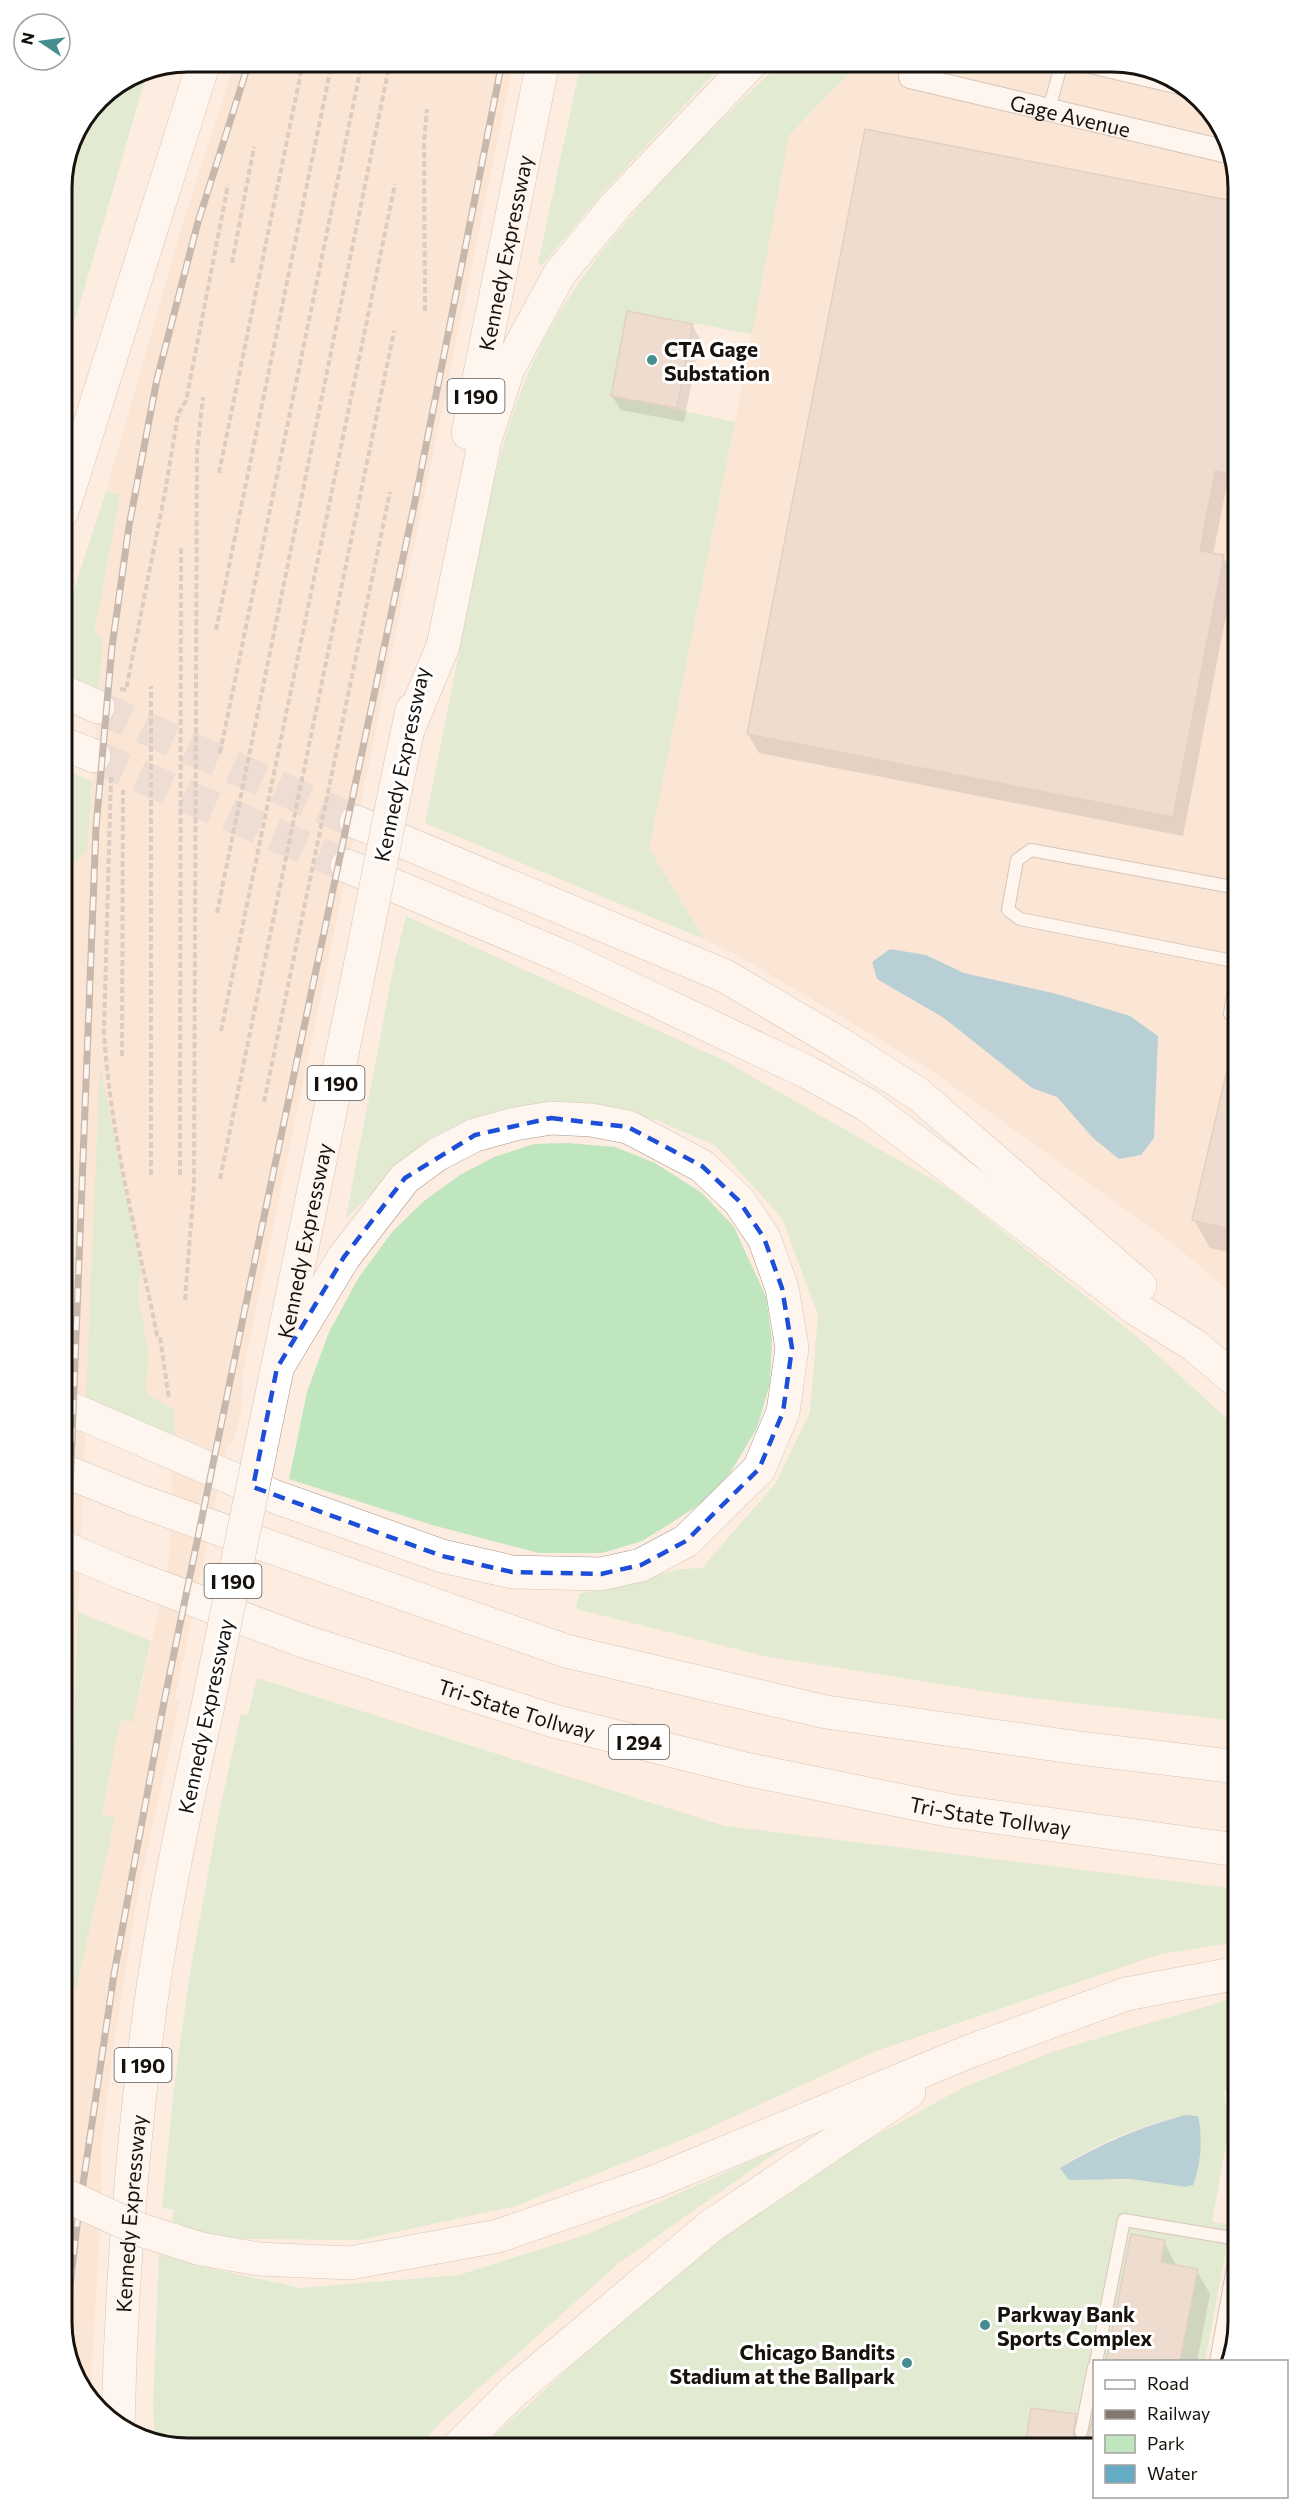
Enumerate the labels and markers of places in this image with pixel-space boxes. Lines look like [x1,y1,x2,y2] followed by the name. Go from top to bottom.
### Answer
[664,336,770,385] place label: CTA Gage Substation
[645,353,659,367] marker: CTA Gage Substation
[997,2301,1152,2350] place label: Parkway Bank Sports Complex
[978,2318,992,2332] marker: Parkway Bank Sports Complex
[670,2339,895,2388] place label: Chicago Bandits Stadium at the Ballpark
[900,2356,914,2370] marker: Chicago Bandits Stadium at the Ballpark

